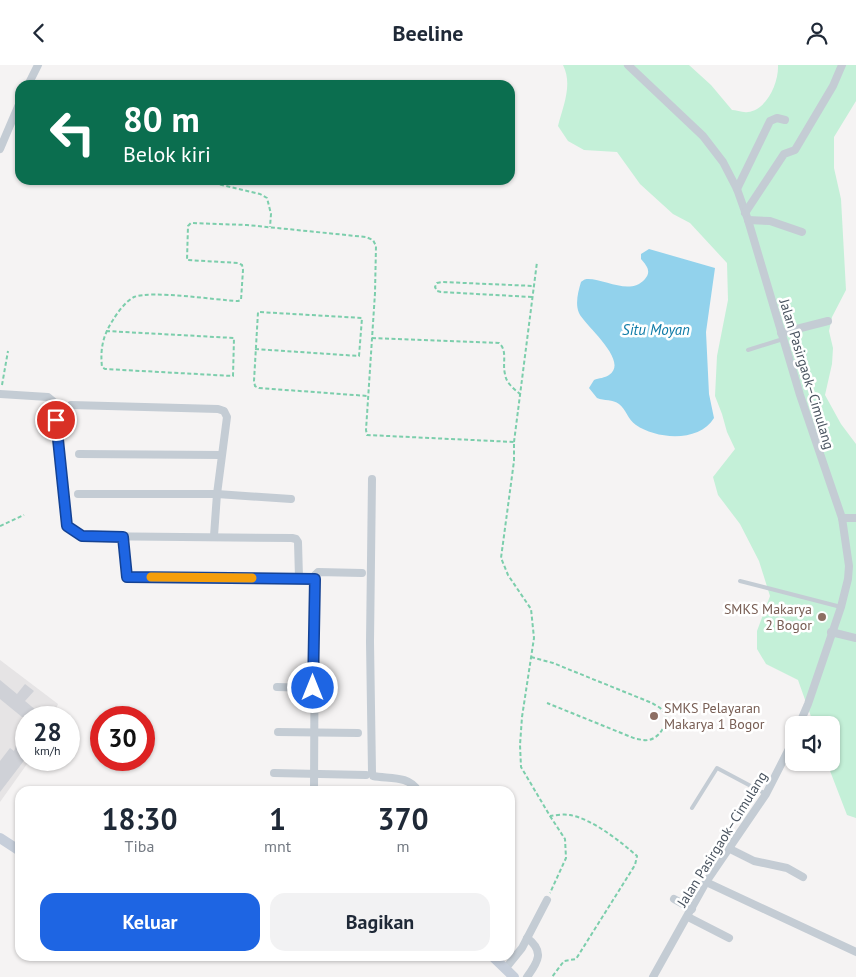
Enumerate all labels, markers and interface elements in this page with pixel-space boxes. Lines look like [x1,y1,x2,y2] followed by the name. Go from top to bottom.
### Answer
[25,19,53,47] icon: back
[393,19,463,47] text: Beeline
[803,19,831,47] icon: person
[123,96,200,142] text: 80 m
[40,100,105,165] icon: left
[123,140,211,168] text: Belok kiri
[775,296,838,451] street label: Jalan Pasirgaok–Cimulang
[622,320,690,339] water label: Situ Moyan
[35,399,77,441] pin
[42,406,70,434] icon: arrive
[724,600,812,634] place label: SMKS Makarya 2 Bogor
[816,611,828,623] marker: SMKS Makarya 2 Bogor
[286,661,338,713] position arrow
[664,699,765,733] place label: SMKS Pelayaran Makarya 1 Bogor
[90,706,155,771] speed limit sign: 30
[648,710,660,722] marker: SMKS Pelayaran Makarya 1 Bogor
[33,716,62,748] text: 28
[785,716,840,771] map controls
[785,716,840,771] button: sound
[34,743,61,758] text: km/h
[672,768,771,911] street label: Jalan Pasirgaok–Cimulang
[101,799,178,838] text: 18:30
[269,799,286,838] text: 1
[378,799,429,838] text: 370
[125,836,154,856] text: Tiba
[264,836,291,856] text: mnt
[397,836,410,856] text: m
[40,893,260,951] button: Keluar
[270,893,490,951] button: Bagikan

